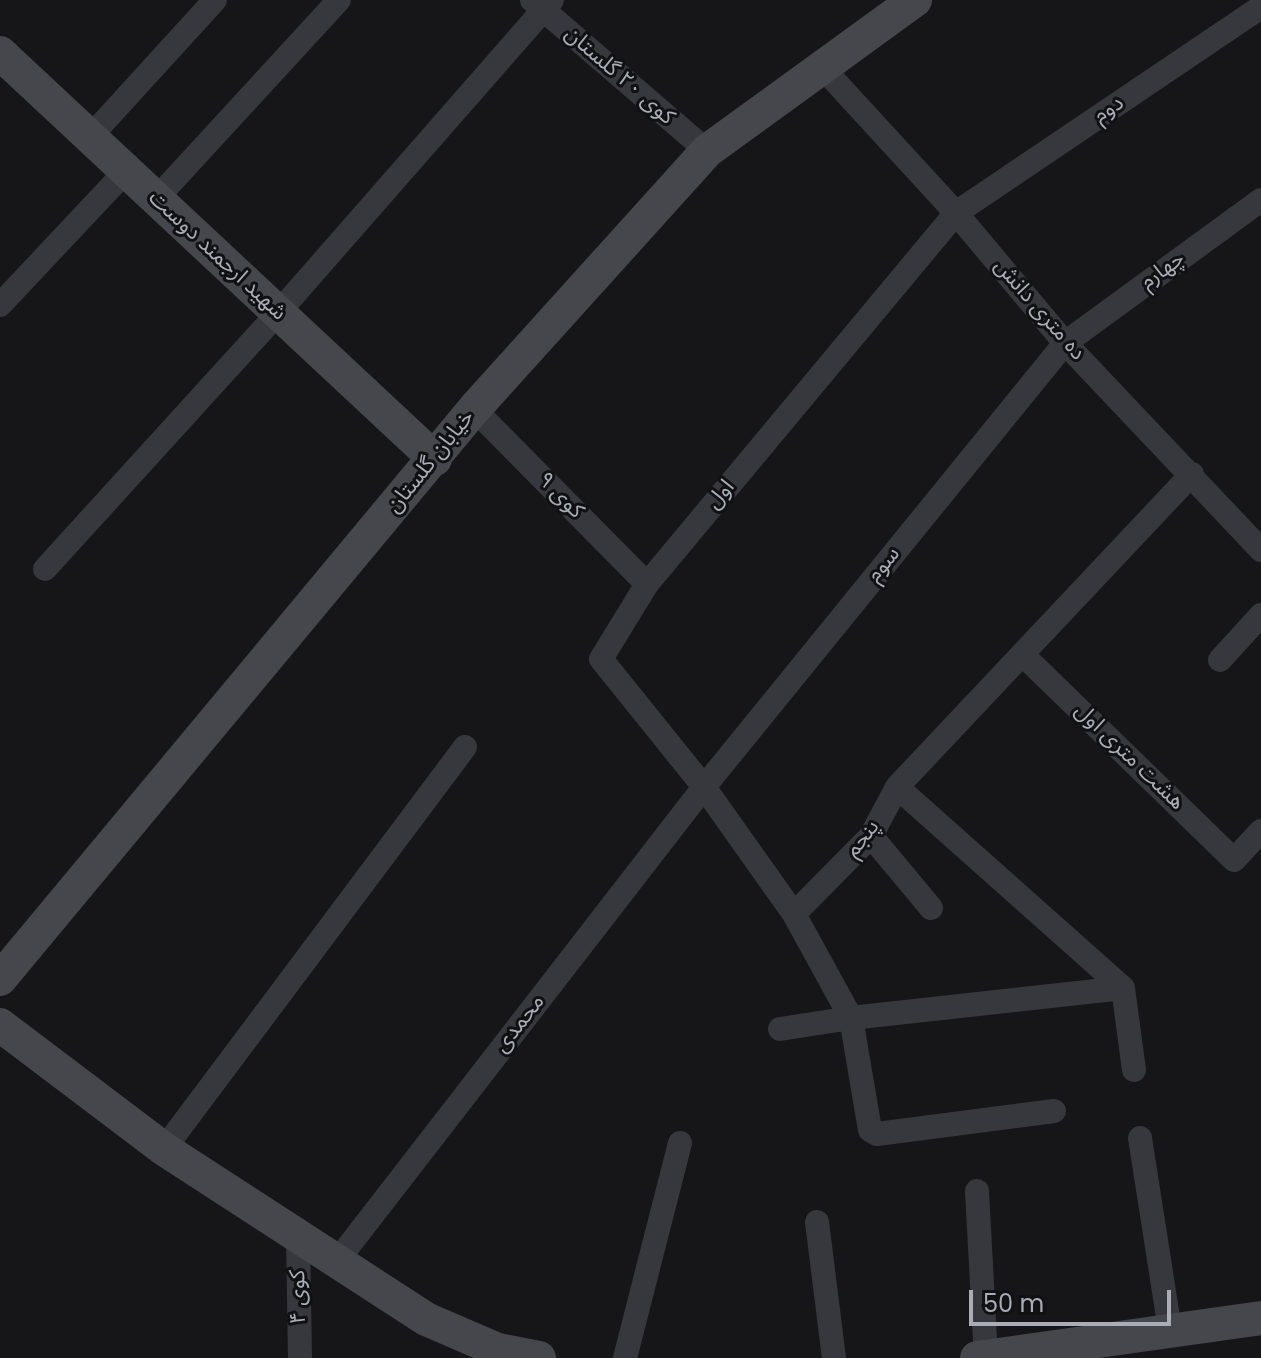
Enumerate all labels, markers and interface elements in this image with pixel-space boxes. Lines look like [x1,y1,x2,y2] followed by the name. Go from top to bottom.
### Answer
[559,21,679,131] street label: کوی ۲۰ گلستان
[1089,90,1129,130] street label: دوم
[143,185,291,327] street label: شهید ارجمند دوست
[1136,246,1190,296] street label: چهارم
[988,254,1090,366] street label: ده متری دانش
[381,405,481,519] street label: خیابان گلستان
[531,467,589,525] street label: کوی ۹
[701,475,741,515] street label: اول
[862,542,906,588] street label: سوم
[1069,698,1189,816] street label: هشت متری اول
[840,815,886,863] street label: پنجم
[489,990,551,1058] street label: محمدی
[285,1269,313,1325] street label: کوی ۴
[973,1274,1175,1324] scale bar
[983,1287,1044,1320] text: 50 m

